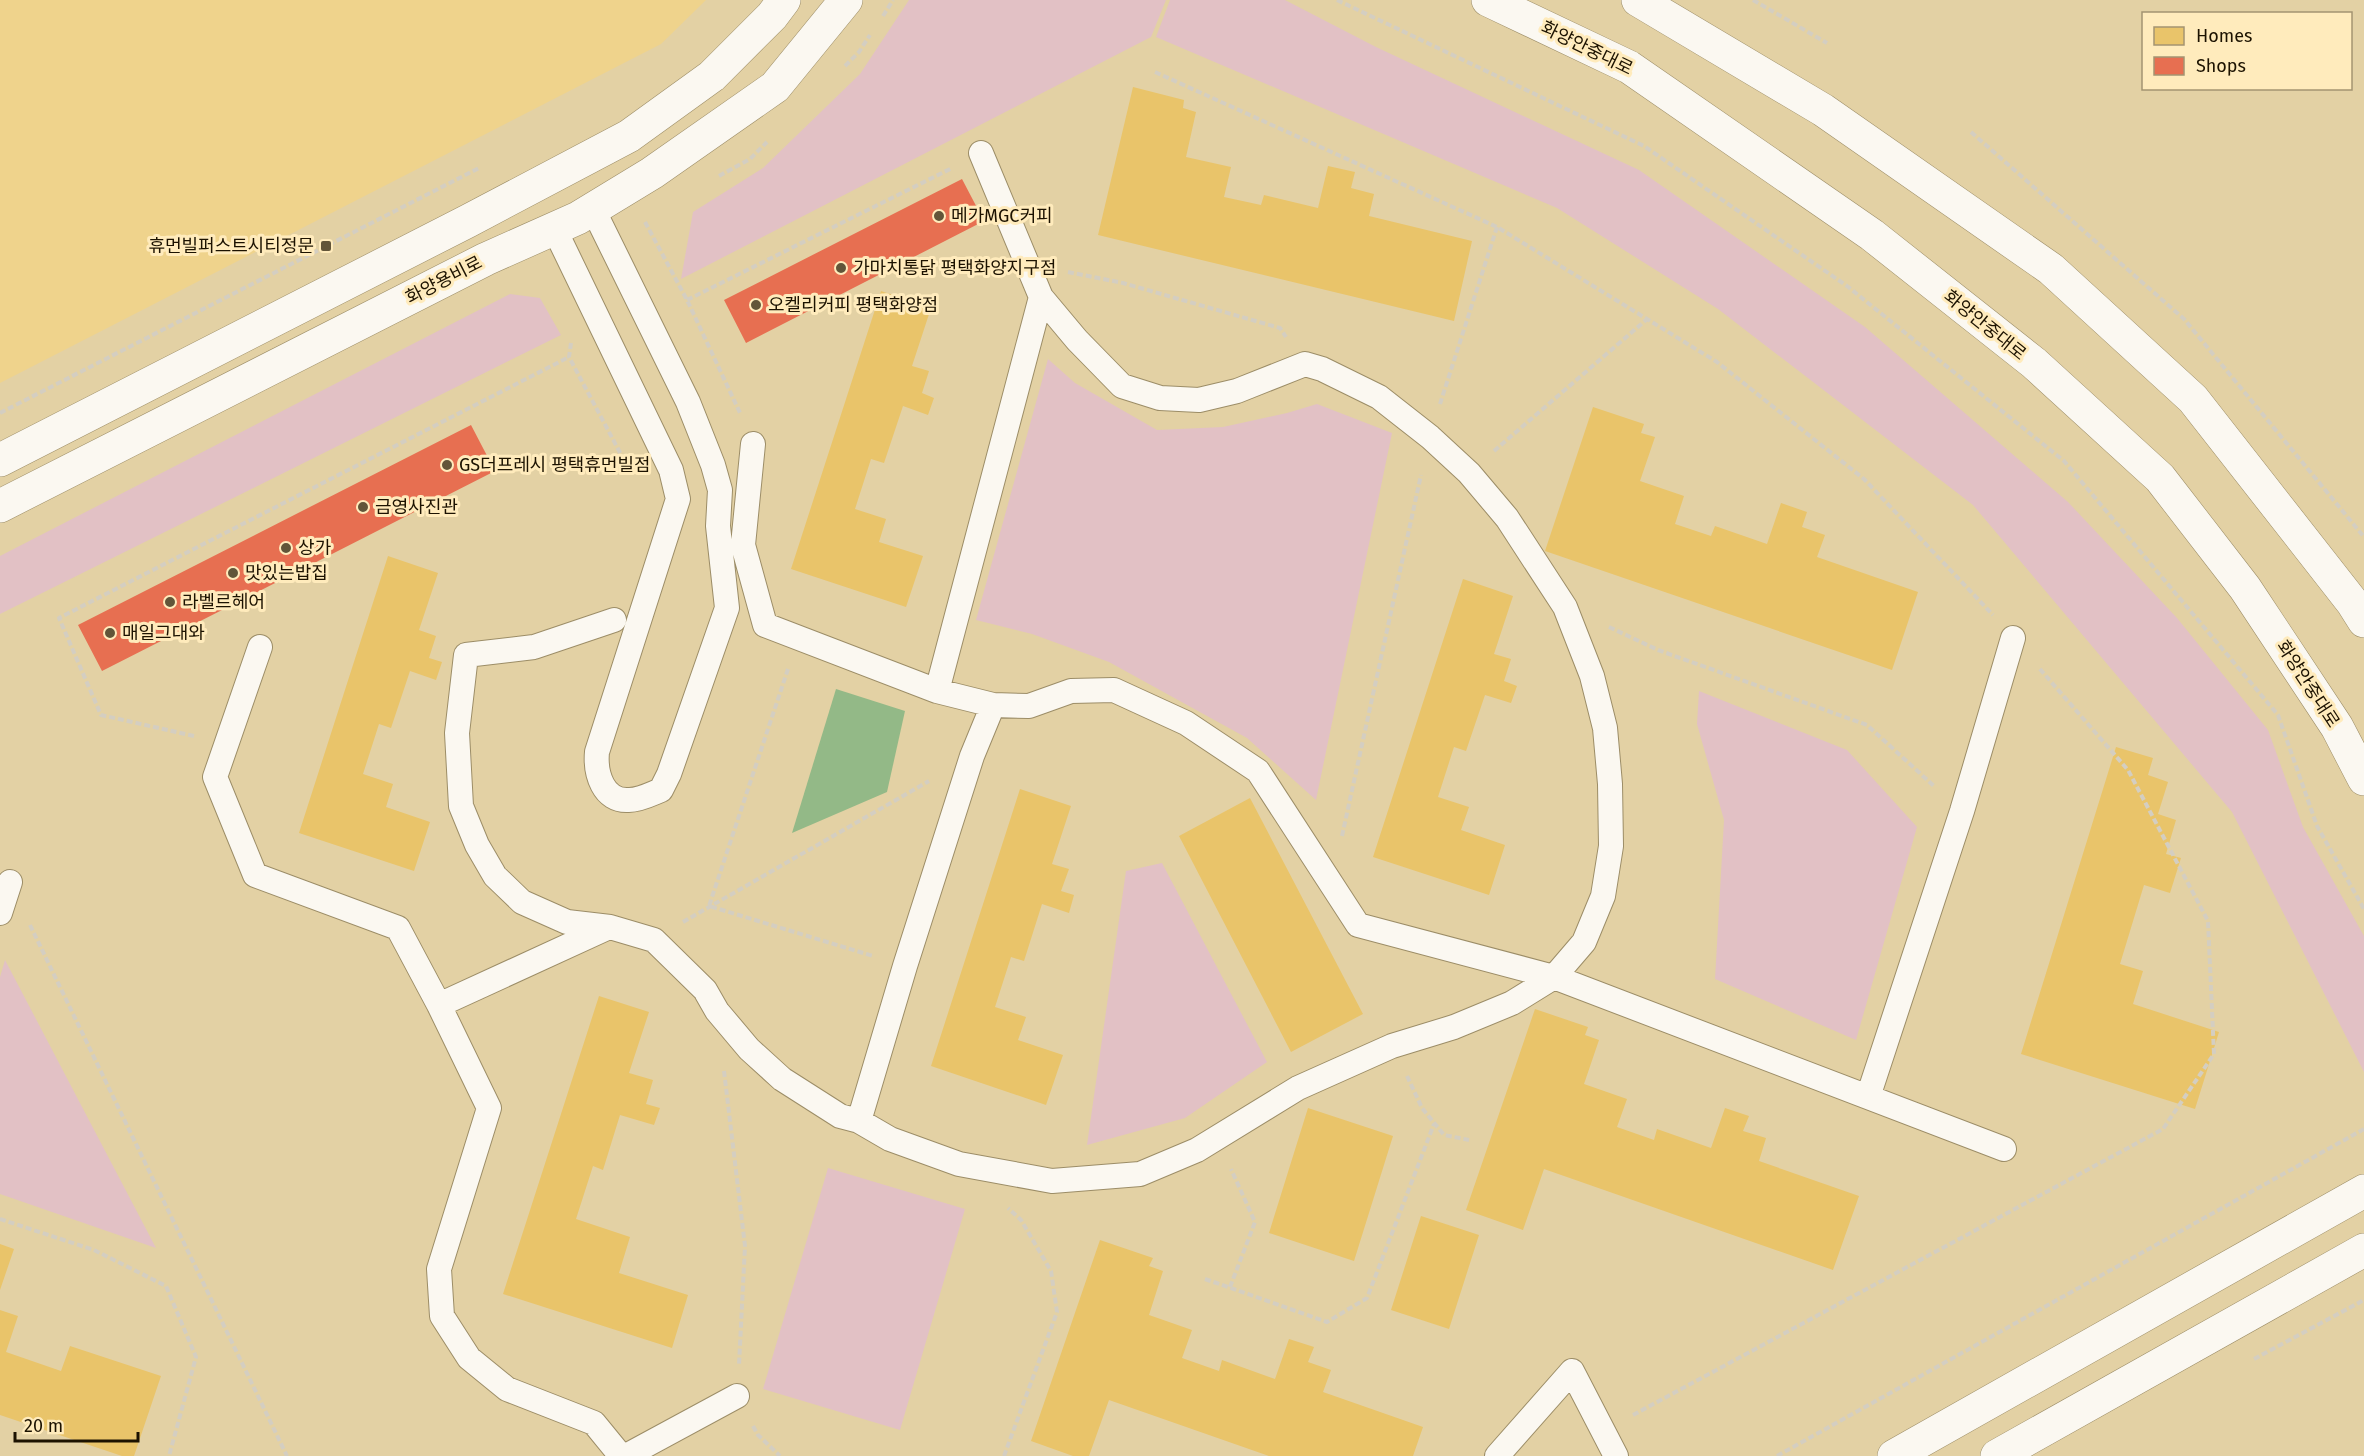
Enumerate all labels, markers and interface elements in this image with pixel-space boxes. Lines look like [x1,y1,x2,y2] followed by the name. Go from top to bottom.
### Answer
[2142,12,2352,90] legend
[1538,16,1636,80] street label: 화양안중대로
[2196,25,2252,47] text: Homes
[2196,55,2246,77] text: Shops
[951,205,1053,227] place label: 메가MGC커피
[932,209,946,223] marker: 메가MGC커피
[148,235,314,257] place label: 휴먼빌퍼스트시티정문
[319,239,333,253] marker: 휴먼빌퍼스트시티정문
[402,251,486,309] street label: 화양용비로
[853,257,1057,279] place label: 가마치통닭 평택화양지구점
[834,261,848,275] marker: 가마치통닭 평택화양지구점
[1939,285,2031,365] street label: 화양안중대로
[768,294,938,316] place label: 오켈리커피 평택화양점
[749,298,763,312] marker: 오켈리커피 평택화양점
[459,454,651,476] place label: GS더프레시 평택휴먼빌점
[440,458,454,472] marker: GS더프레시 평택휴먼빌점
[375,496,458,518] place label: 금영사진관
[356,500,370,514] marker: 금영사진관
[298,537,332,559] place label: 상가
[279,541,293,555] marker: 상가
[245,562,328,584] place label: 맛있는밥집
[226,566,240,580] marker: 맛있는밥집
[182,591,265,613] place label: 라벨르헤어
[163,595,177,609] marker: 라벨르헤어
[122,622,205,644] place label: 매일그대와
[103,626,117,640] marker: 매일그대와
[2272,636,2344,732] street label: 화양안중대로
[15,1405,138,1443] scale bar
[24,1415,63,1437] text: 20 m

